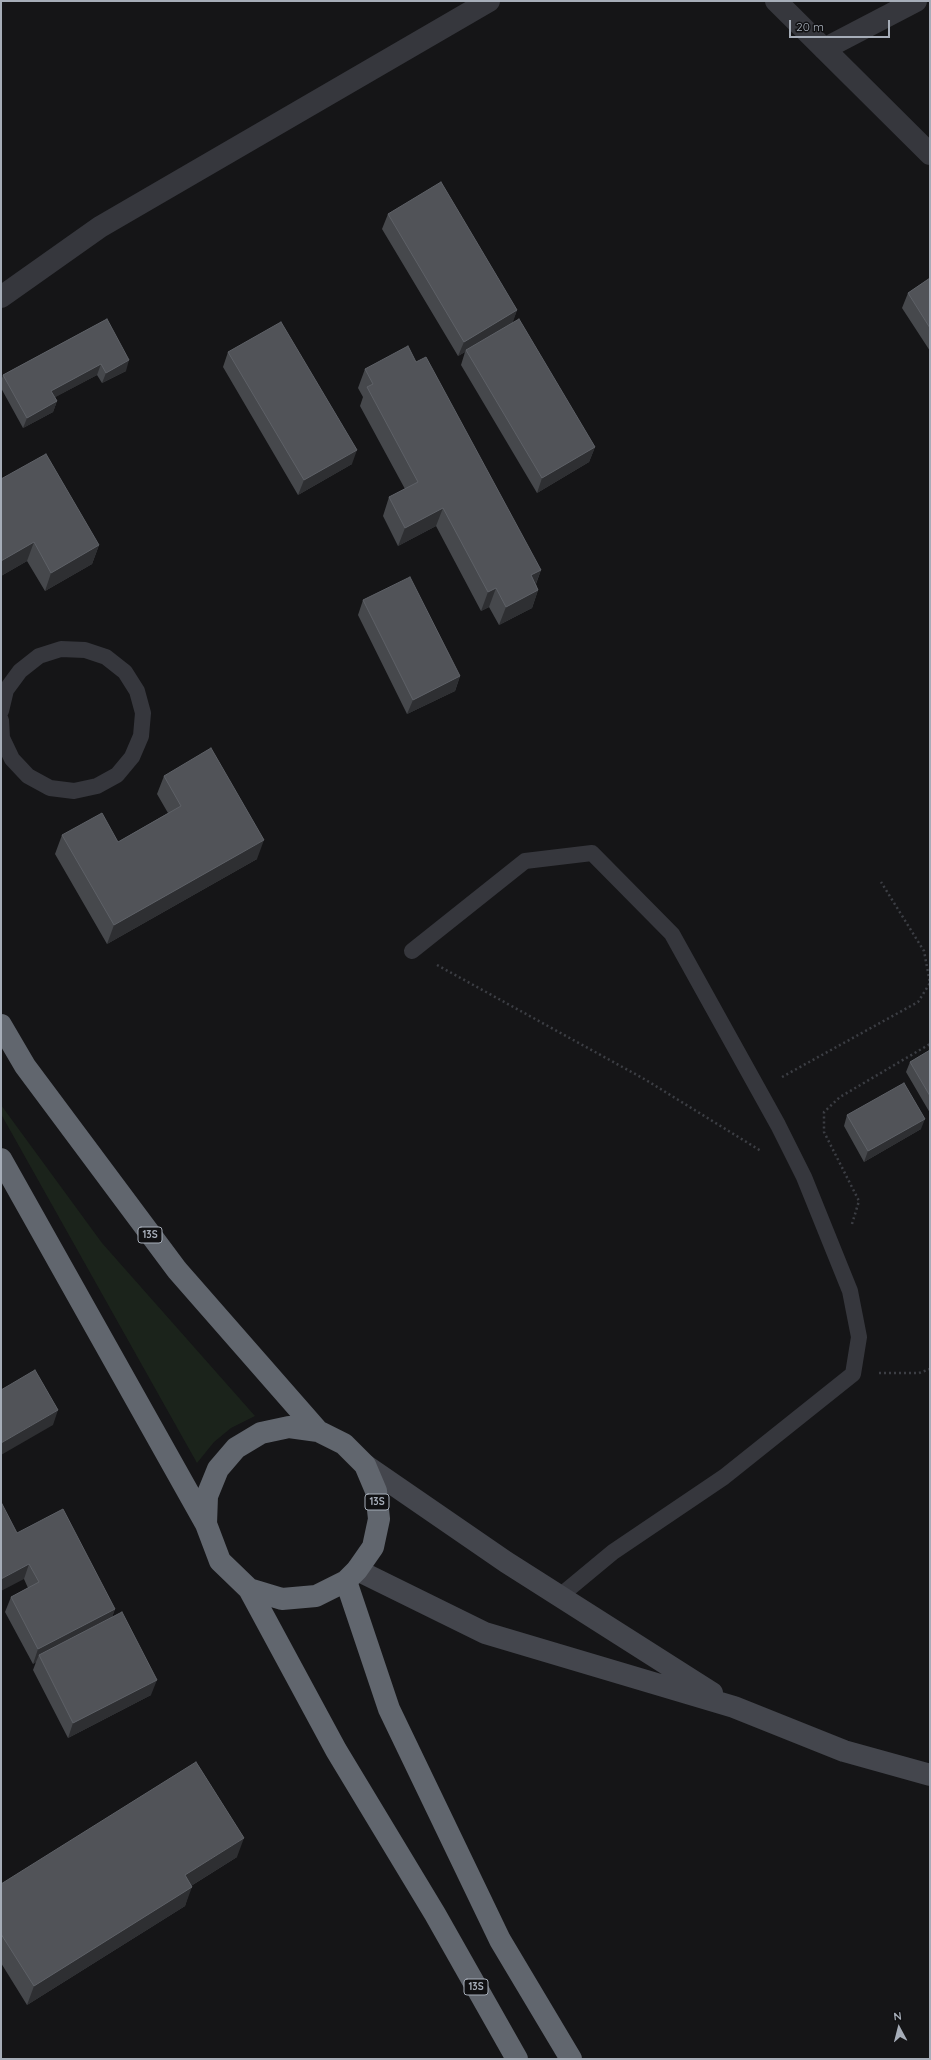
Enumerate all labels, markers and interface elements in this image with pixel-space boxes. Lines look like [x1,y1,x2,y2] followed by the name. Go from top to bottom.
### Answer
[791,12,892,38] scale bar
[796,19,824,34] text: 20 m
[138,1227,162,1243] road number: 13S
[365,1494,389,1510] road number: 13S
[464,1979,488,1995] road number: 13S
[879,2008,919,2048] north arrow
[893,2009,902,2024] text: N

